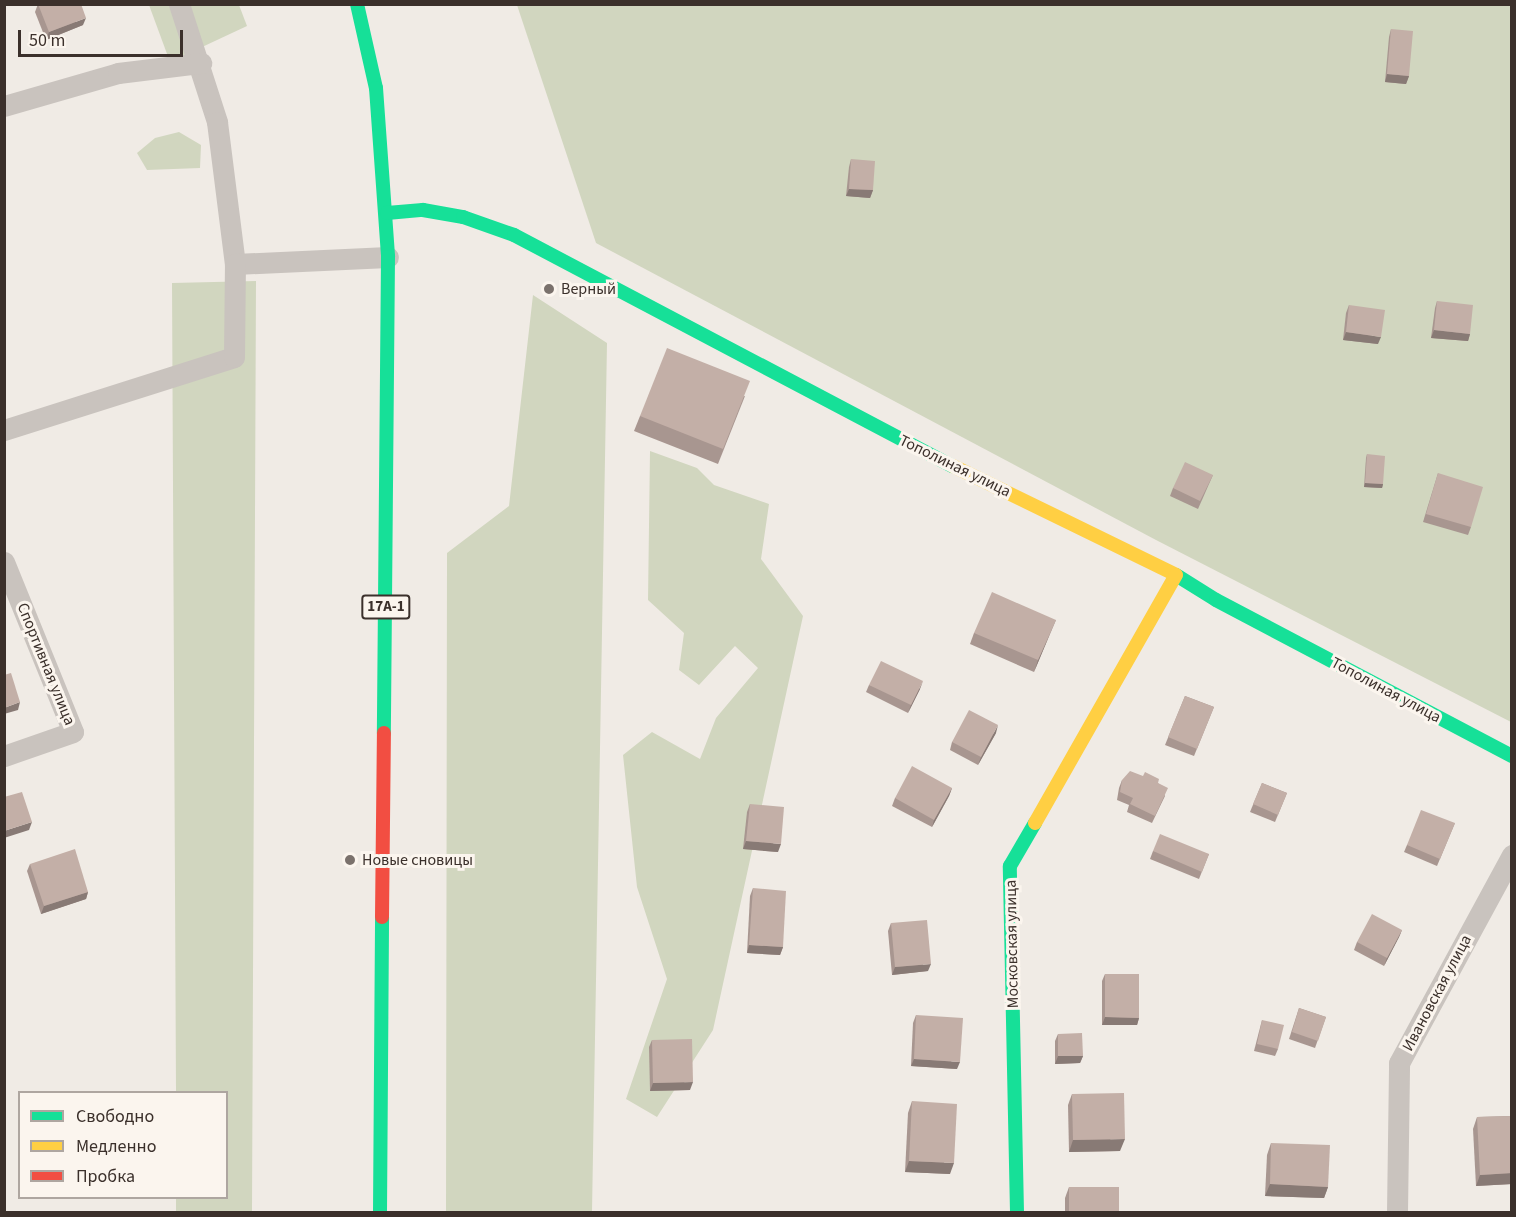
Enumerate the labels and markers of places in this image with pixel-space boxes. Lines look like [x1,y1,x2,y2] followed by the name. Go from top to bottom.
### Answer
[561,279,616,299] place label: Верный
[542,282,556,296] marker: Верный
[362,850,473,870] place label: Новые сновицы
[343,853,357,867] marker: Новые сновицы

